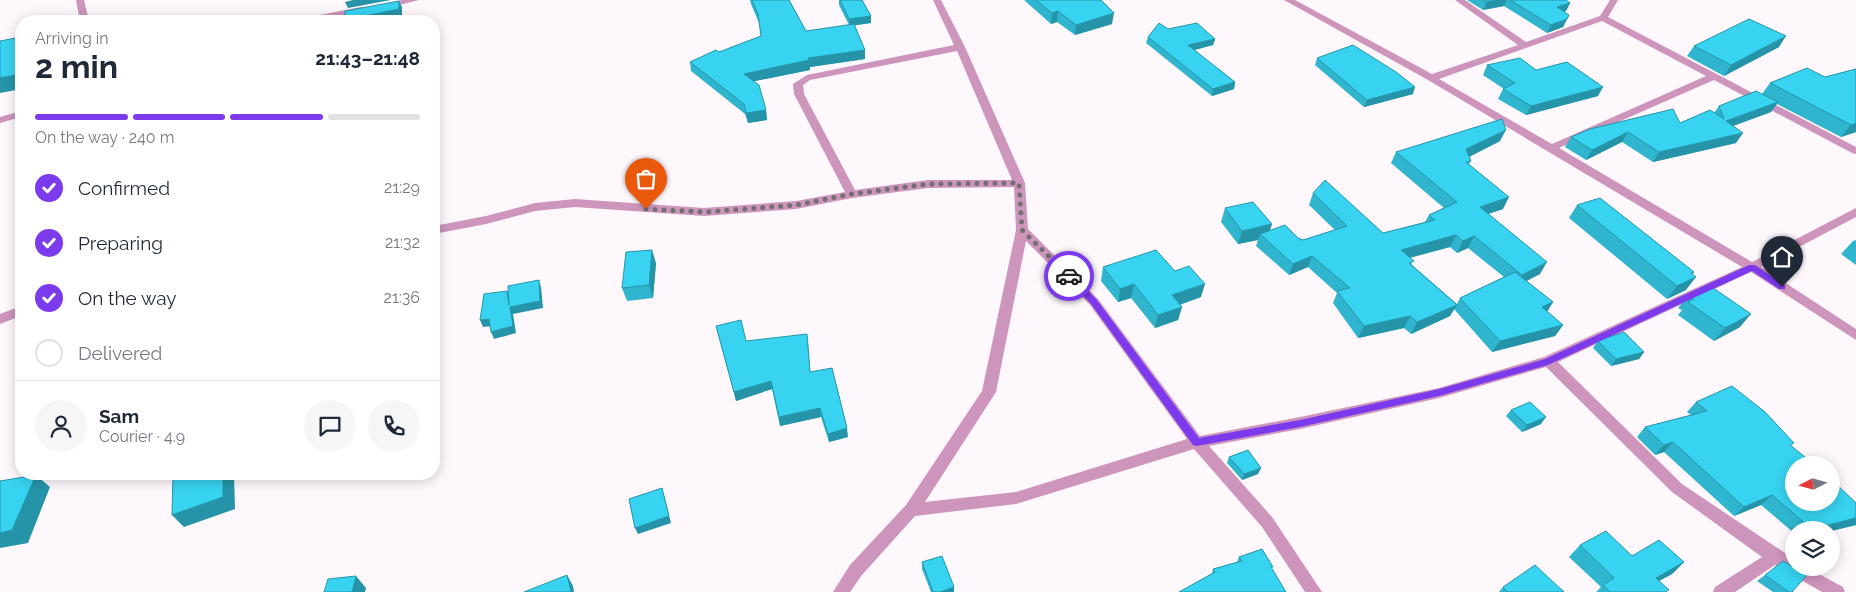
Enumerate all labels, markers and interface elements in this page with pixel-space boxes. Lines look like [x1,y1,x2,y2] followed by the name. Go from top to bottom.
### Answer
[35,29,109,48] text: Arriving in
[315,47,420,69] text: 21:43–21:48
[35,48,118,85] text: 2 min
[35,128,174,147] text: On the way · 240 m
[625,158,667,209] pin
[632,165,660,193] icon: bag
[35,174,63,202] icon: check
[78,177,170,199] text: Confirmed
[384,178,420,197] text: 21:29
[35,229,63,257] icon: check
[78,232,163,254] text: Preparing
[385,233,420,252] text: 21:32
[1761,236,1803,287] pin
[1768,243,1796,271] icon: home
[1044,251,1094,301] courier
[1055,262,1083,290] icon: car
[35,284,63,312] icon: check
[78,287,177,309] text: On the way
[384,288,420,307] text: 21:36
[78,342,162,364] text: Delivered
[35,400,87,452] button: person
[304,400,356,452] button: chat
[368,400,420,452] button: phone
[99,405,139,427] text: Sam
[99,427,185,446] text: Courier · 4.9
[1785,456,1840,511] north arrow
[1785,456,1840,576] map controls
[1785,521,1840,576] button: layers

